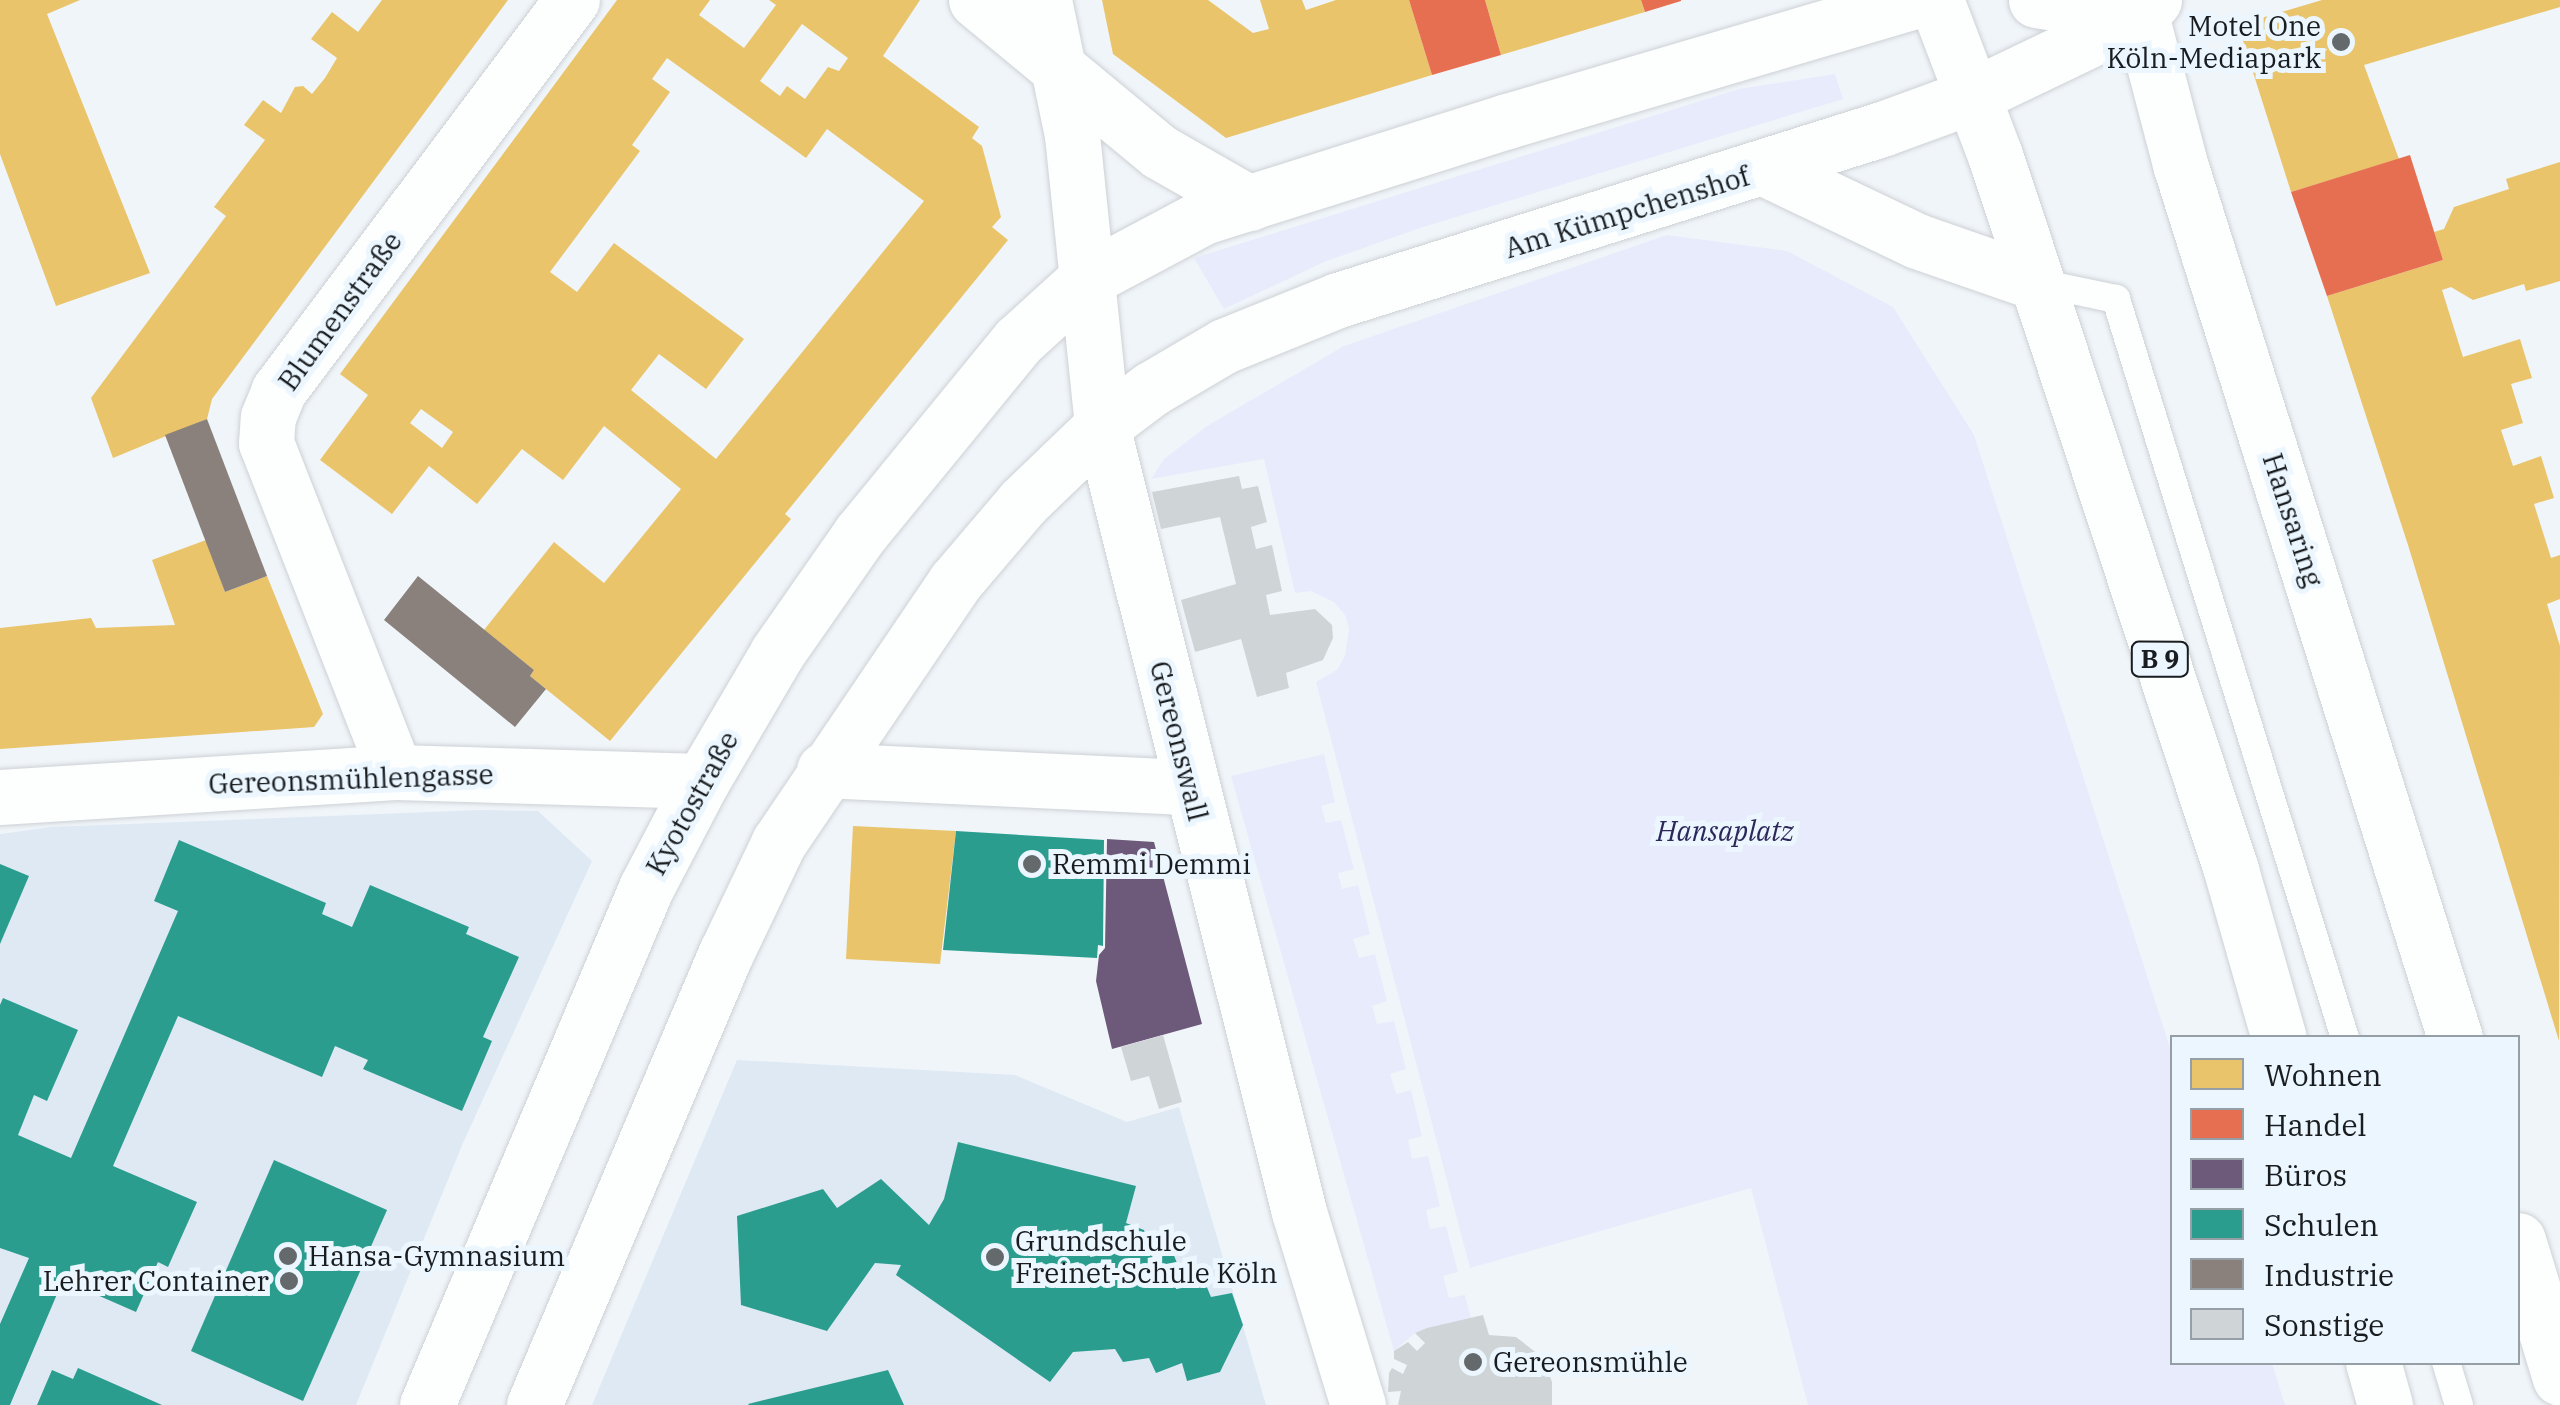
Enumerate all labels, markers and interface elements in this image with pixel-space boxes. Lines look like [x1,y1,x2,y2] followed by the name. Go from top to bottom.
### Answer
[2106,9,2321,75] place label: Motel One Köln-Mediapark
[2330,31,2352,53] marker: Motel One Köln-Mediapark
[1501,159,1753,265] street label: Am Kümpchenshof
[271,225,409,397] street label: Blumenstraße
[2256,449,2330,591] street label: Hansaring
[2130,639,2190,679] road number: B 9
[1143,658,1215,824] street label: Gereonswall
[639,725,745,881] street label: Kyotostraße
[208,757,494,801] street label: Gereonsmühlengasse
[1656,814,1794,848] park label: Hansaplatz
[1052,847,1251,881] place label: Remmi Demmi
[1021,853,1043,875] marker: Remmi Demmi
[2170,1035,2520,1365] legend
[2264,1055,2382,1094] text: Wohnen
[2264,1105,2366,1144] text: Handel
[2264,1155,2347,1194] text: Büros
[2264,1205,2379,1244] text: Schulen
[1015,1224,1278,1290] place label: Grundschule Freinet-Schule Köln
[308,1239,565,1273] place label: Hansa-Gymnasium
[277,1245,299,1267] marker: Hansa-Gymnasium
[984,1246,1006,1268] marker: Grundschule Freinet-Schule Köln
[2264,1255,2394,1294] text: Industrie
[43,1264,269,1298] place label: Lehrer Container
[278,1270,300,1292] marker: Lehrer Container
[2264,1305,2384,1344] text: Sonstige
[1493,1345,1688,1379] place label: Gereonsmühle
[1462,1351,1484,1373] marker: Gereonsmühle

